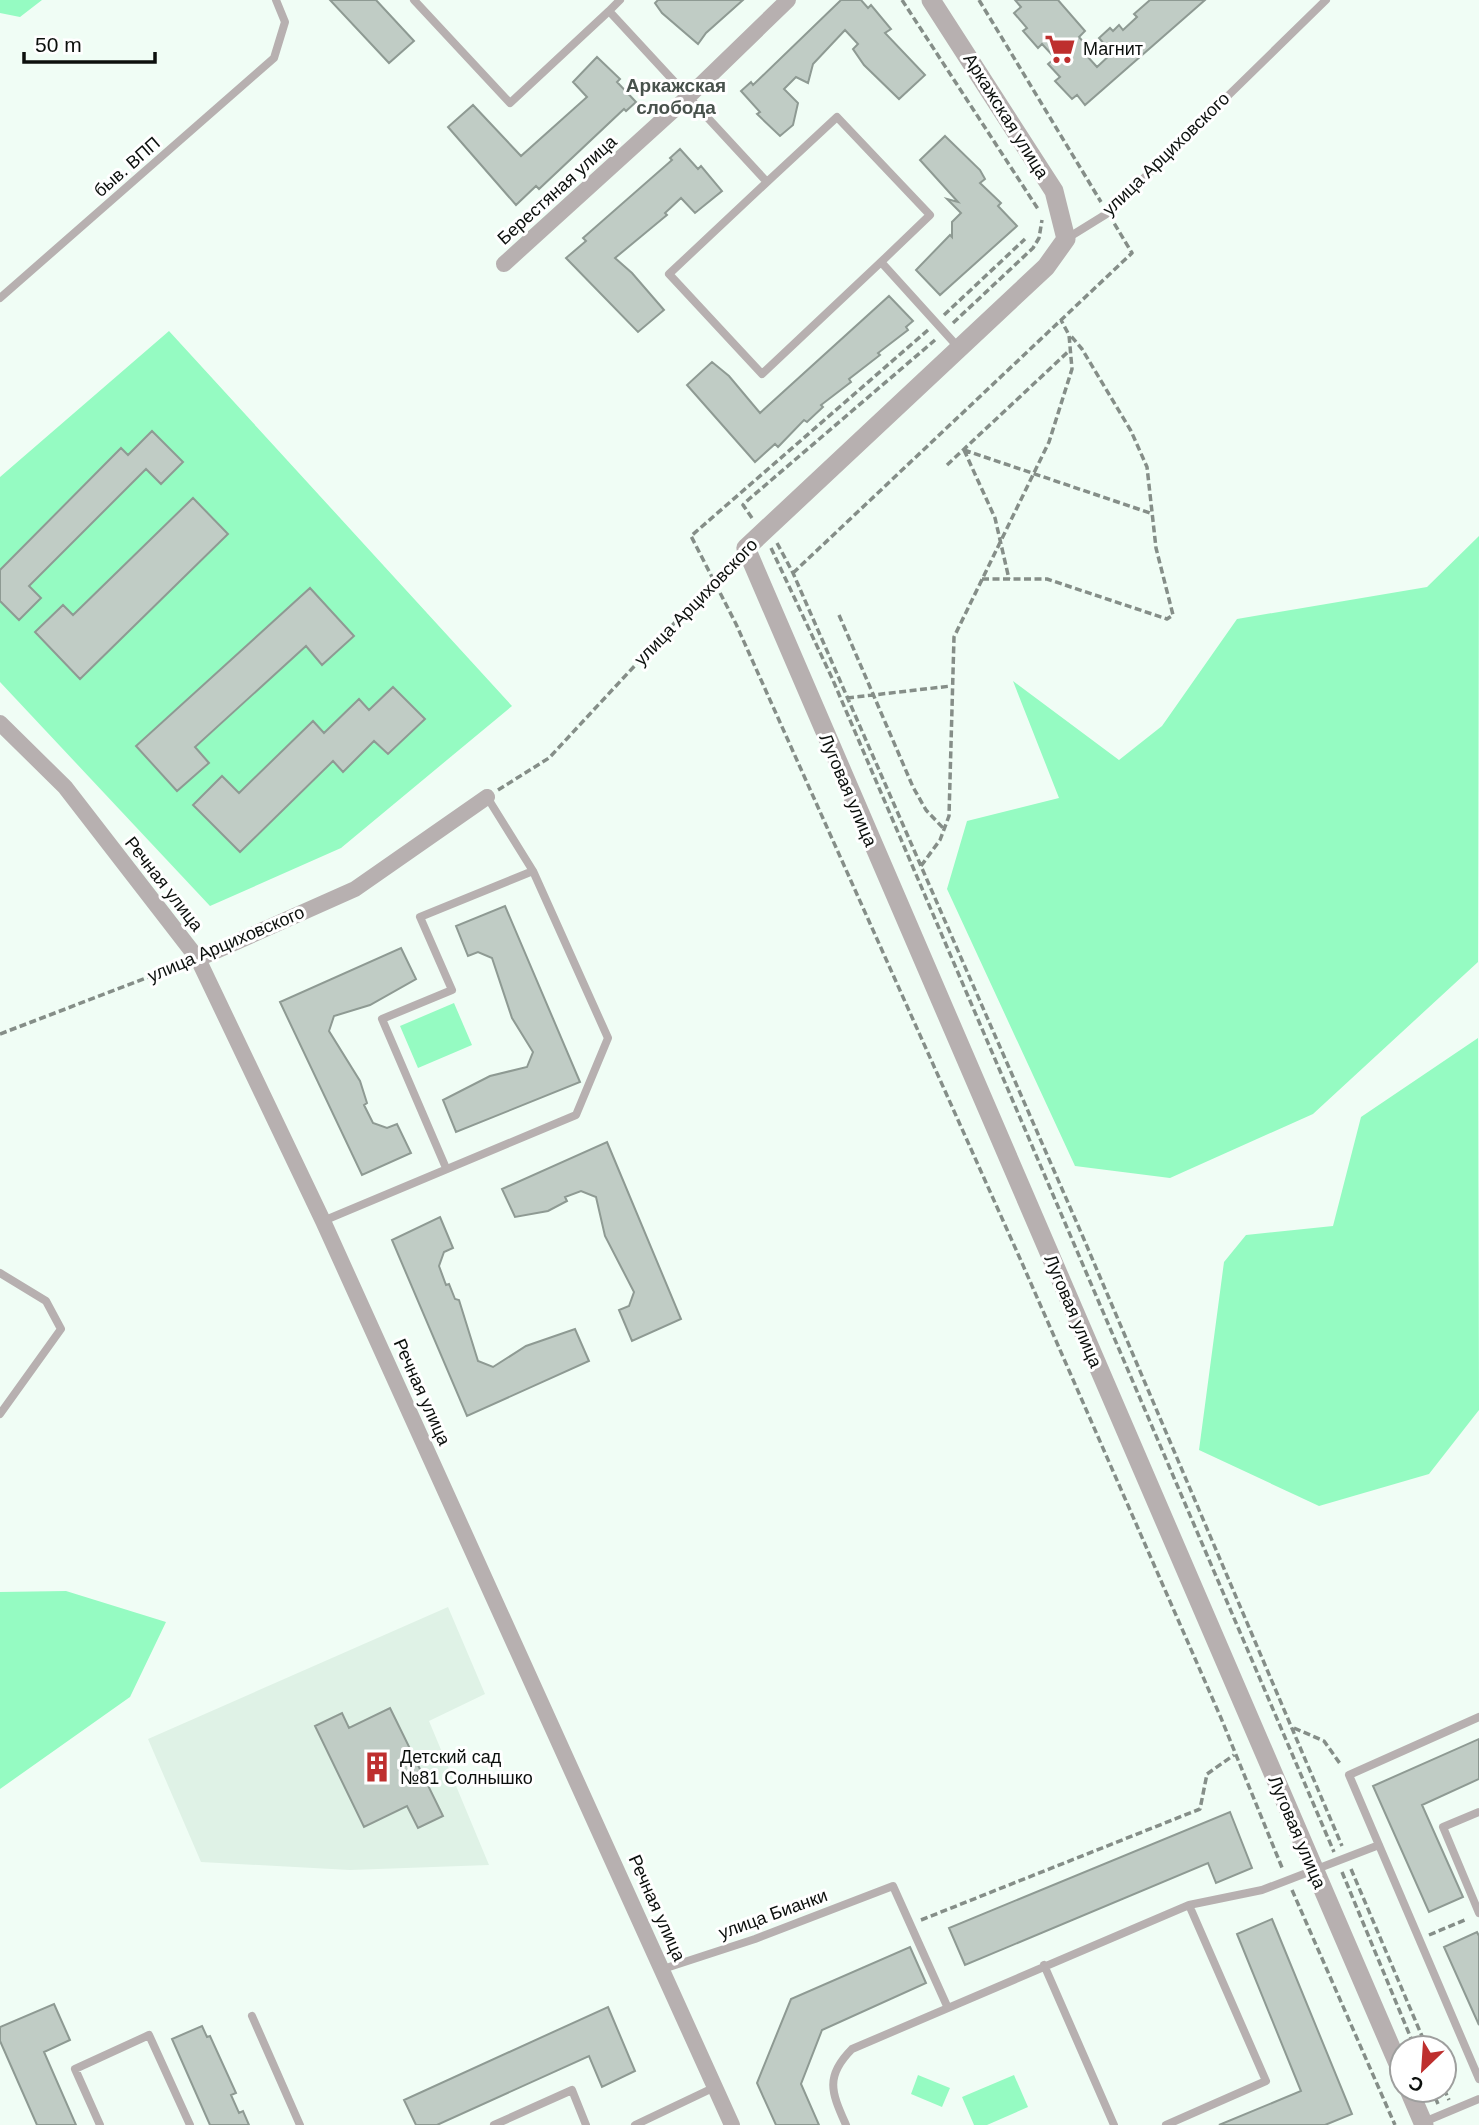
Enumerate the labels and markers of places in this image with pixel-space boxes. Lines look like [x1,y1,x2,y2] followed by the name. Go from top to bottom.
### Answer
[1043,32,1077,66] supermarket icon: Магнит
[1083,39,1143,59] place label: Магнит
[400,1747,533,1788] place label: Детский сад №81 Солнышко
[360,1750,394,1784] building icon: Детский сад №81 Солнышко

